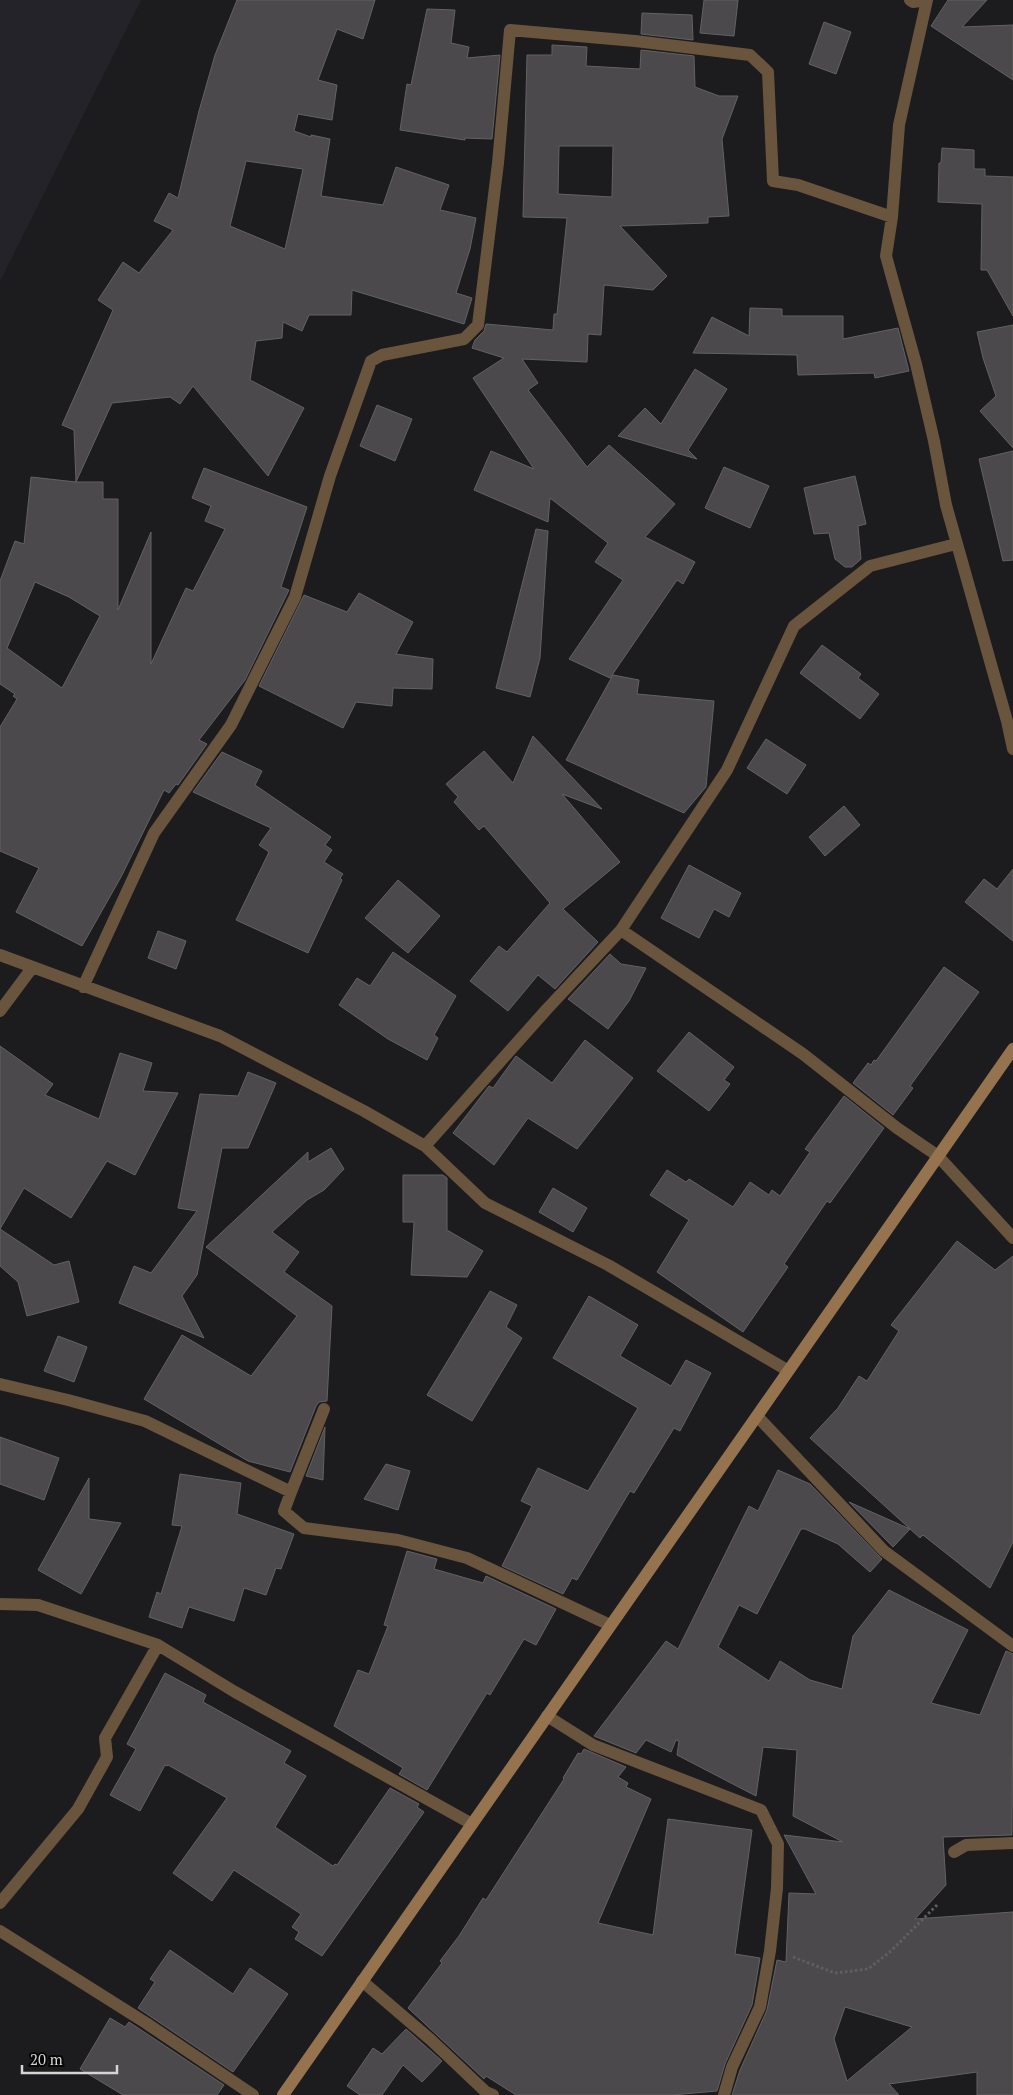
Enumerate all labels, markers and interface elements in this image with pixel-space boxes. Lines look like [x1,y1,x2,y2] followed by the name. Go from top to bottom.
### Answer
[22,2042,118,2074] scale bar
[30,2049,63,2069] text: 20 m

